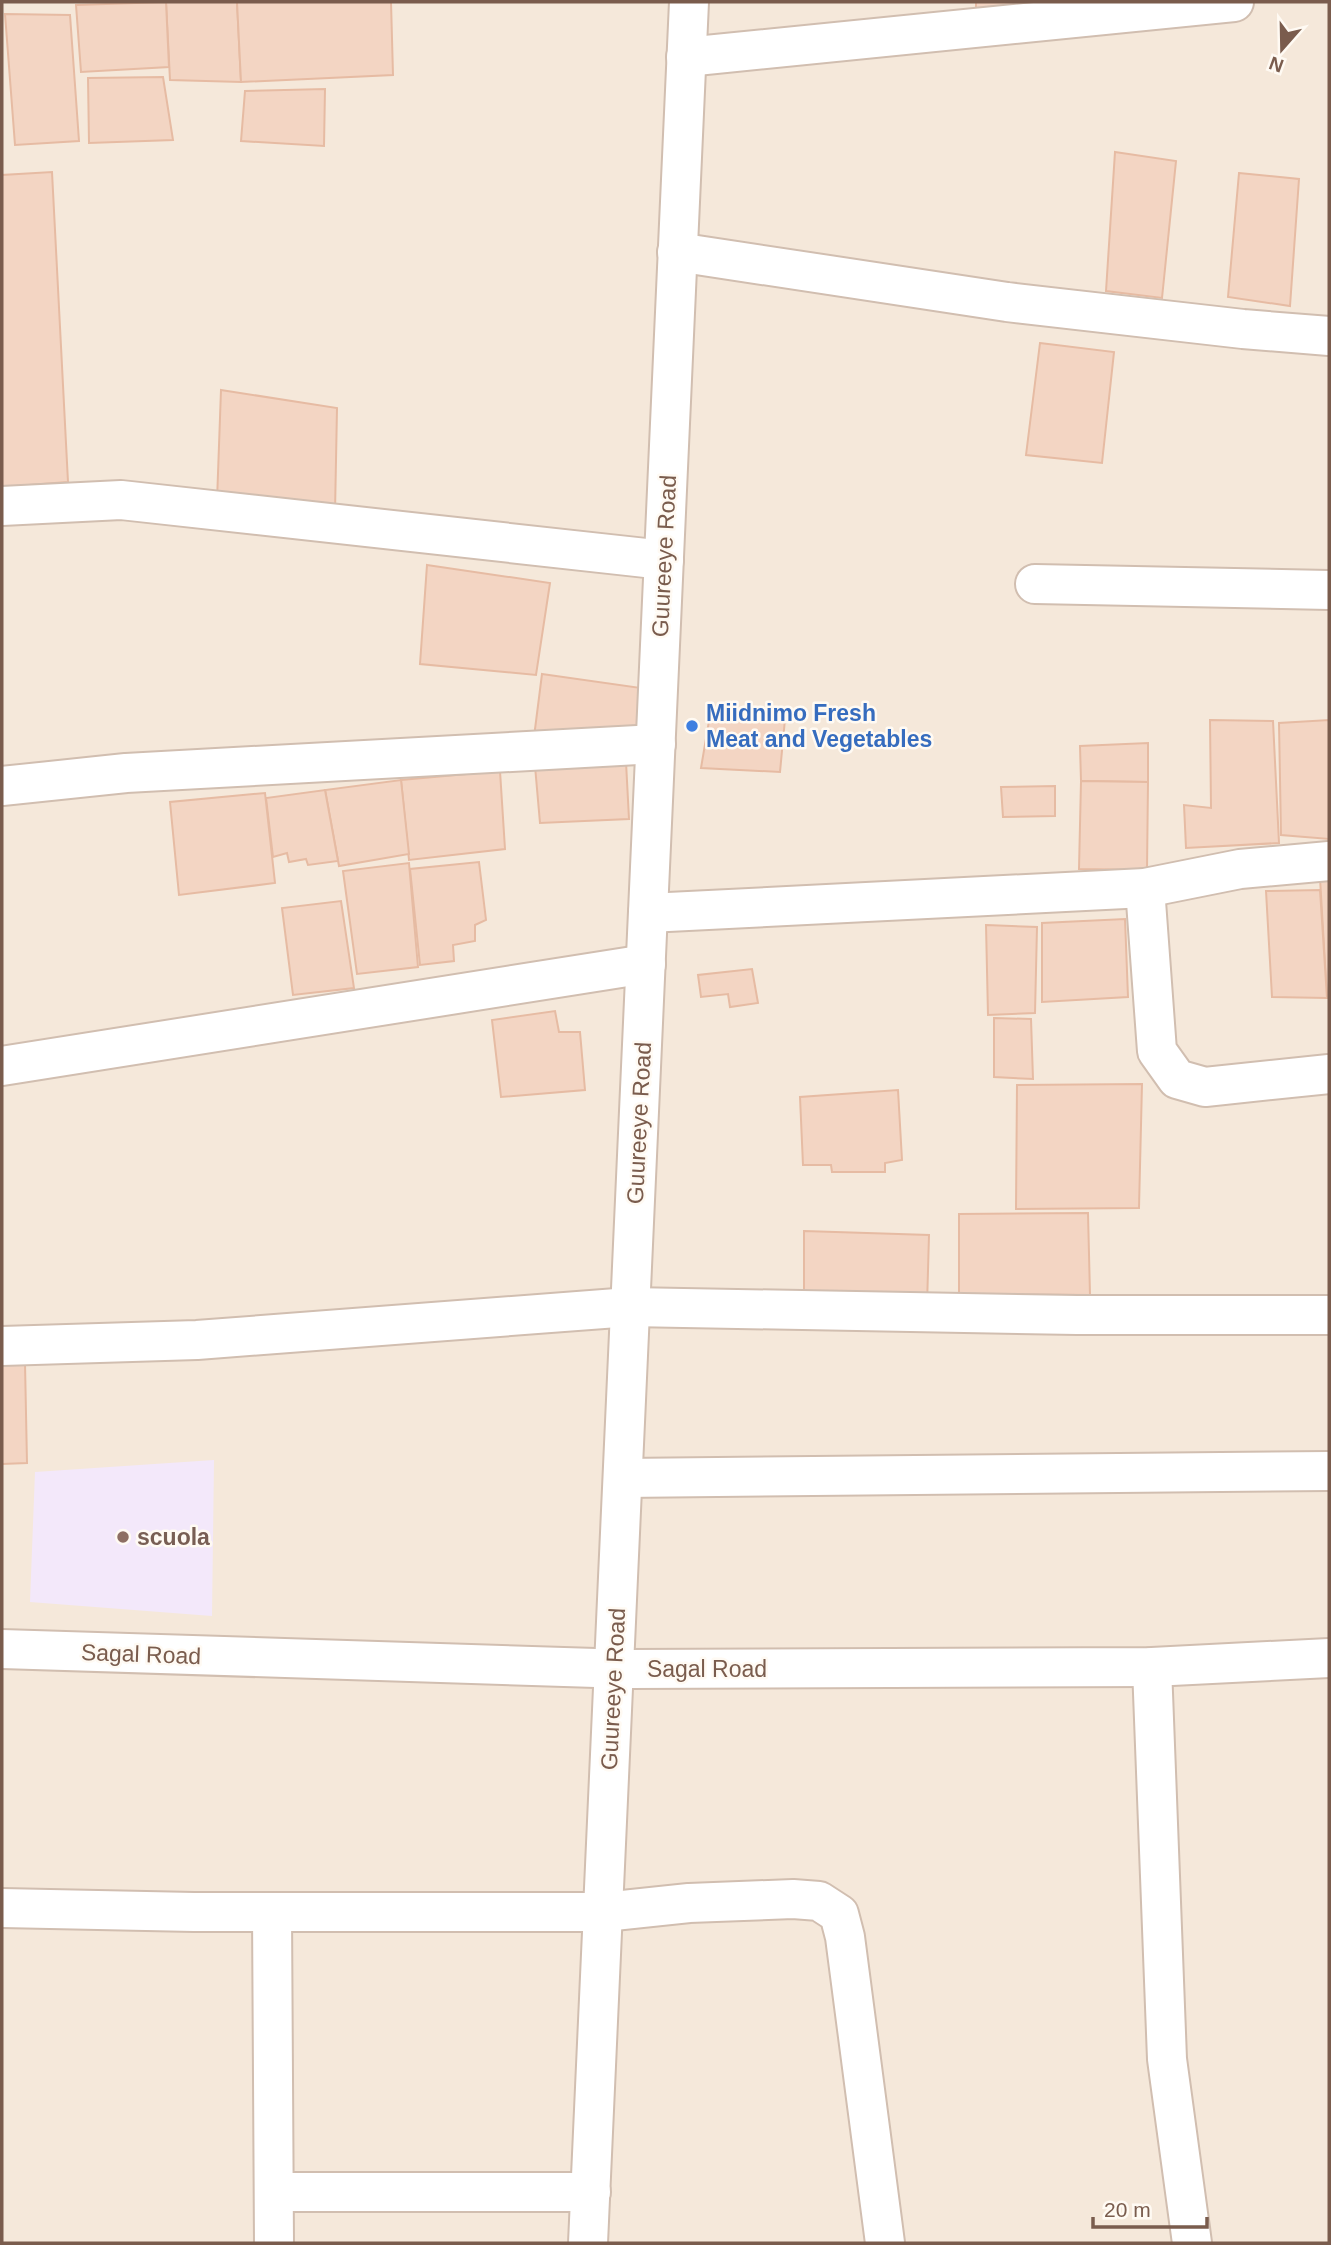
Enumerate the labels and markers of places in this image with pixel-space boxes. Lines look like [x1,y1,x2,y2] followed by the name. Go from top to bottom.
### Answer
[706,700,932,752] place label: Miidnimo Fresh Meat and Vegetables
[684,718,700,734] marker: Miidnimo Fresh Meat and Vegetables
[137,1524,210,1550] place label: scuola
[115,1529,131,1545] marker: scuola

